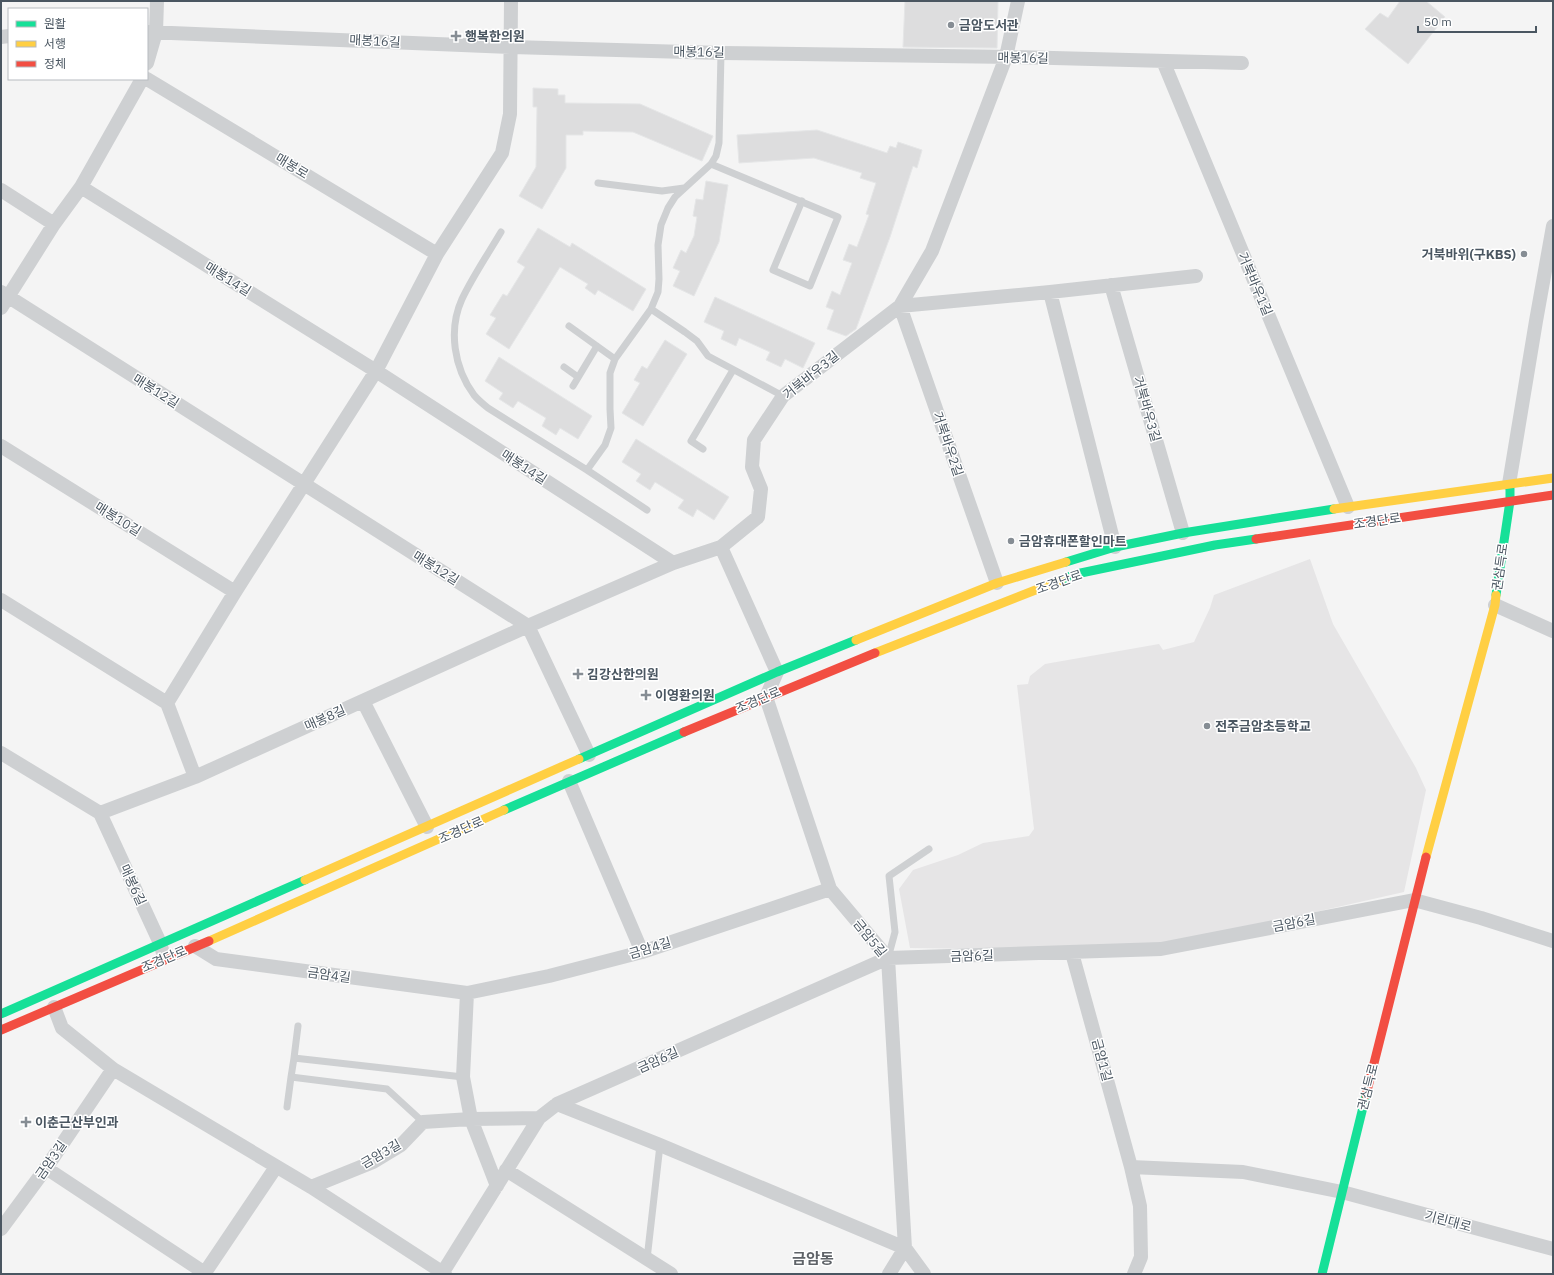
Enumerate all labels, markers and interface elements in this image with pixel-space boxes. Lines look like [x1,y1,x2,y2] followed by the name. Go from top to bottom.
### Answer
[8,8,148,80] legend
[1418,8,1536,34] scale bar
[1424,14,1452,29] text: 50 m
[44,16,66,31] text: 원활
[959,17,1019,34] place label: 금암도서관
[946,20,956,30] marker: 금암도서관
[465,28,525,45] place label: 행복한의원
[450,30,462,42] marker: 행복한의원
[349,31,401,51] street label: 매봉16길
[44,36,66,51] text: 서행
[673,43,725,61] street label: 매봉16길
[997,49,1049,67] street label: 매봉16길
[44,56,66,71] text: 정체
[272,149,312,183] street label: 매봉로
[1422,246,1516,263] place label: 거북바위(구KBS)
[1519,249,1529,259] marker: 거북바위(구KBS)
[1234,250,1276,318] street label: 거북바우1길
[202,258,254,300] street label: 매봉14길
[779,347,843,403] street label: 거북바우3길
[130,370,182,412] street label: 매봉12길
[1130,374,1164,444] street label: 거북바우3길
[929,409,967,479] street label: 거북바우2길
[498,446,550,488] street label: 매봉14길
[92,498,144,540] street label: 매봉10길
[1352,509,1402,533] street label: 조경단로
[1019,533,1127,550] place label: 금암휴대폰할인마트
[1006,536,1016,546] marker: 금암휴대폰할인마트
[1488,542,1512,592] street label: 권삼득로
[410,547,462,589] street label: 매봉12길
[1034,566,1084,598] street label: 조경단로
[587,666,659,683] place label: 김강산한의원
[572,668,584,680] marker: 김강산한의원
[733,683,783,717] street label: 조경단로
[655,687,715,704] place label: 이영환의원
[640,689,652,701] marker: 이영환의원
[302,701,348,735] street label: 매봉8길
[1215,718,1311,735] place label: 전주금암초등학교
[1202,721,1212,731] marker: 전주금암초등학교
[436,812,486,847] street label: 조경단로
[116,862,150,908] street label: 매봉6길
[1271,910,1317,936] street label: 금암6길
[850,916,890,960] street label: 금암5길
[627,933,673,963] street label: 금암4길
[139,942,189,976] street label: 조경단로
[950,947,994,965] street label: 금암6길
[306,964,352,986] street label: 금암4길
[1088,1037,1116,1083] street label: 금암1길
[635,1043,681,1077] street label: 금암6길
[1354,1062,1382,1112] street label: 권삼득로
[35,1114,119,1131] place label: 이춘근산부인과
[20,1116,32,1128] marker: 이춘근산부인과
[358,1136,404,1172] street label: 금암3길
[32,1137,70,1183] street label: 금암3길
[1423,1207,1473,1235] street label: 기린대로
[792,1249,834,1268] district label: 금암동

